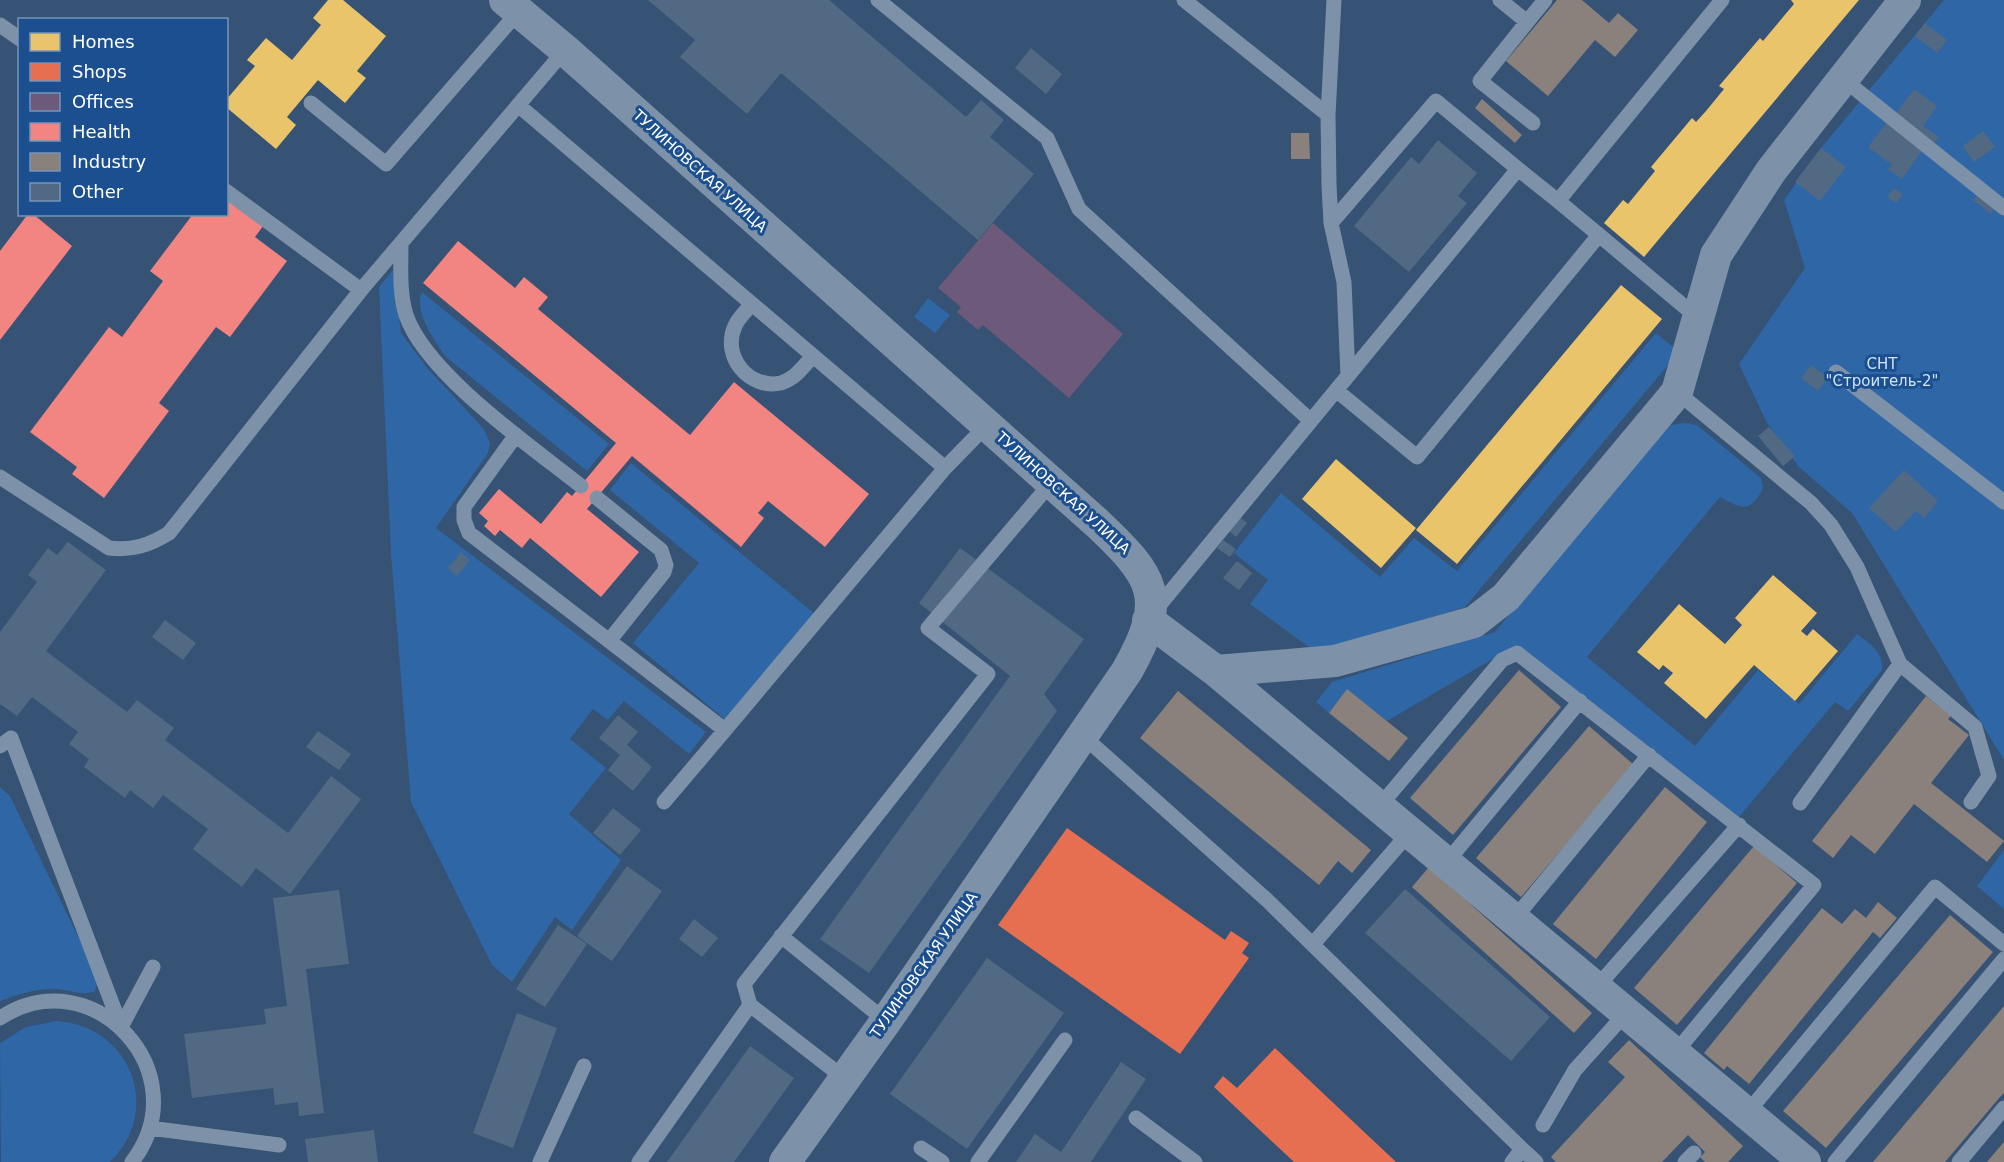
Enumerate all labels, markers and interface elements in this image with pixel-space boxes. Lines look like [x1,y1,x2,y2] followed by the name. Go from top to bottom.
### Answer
[18,18,228,216] legend
[72,31,135,52] text: Homes
[72,61,127,82] text: Shops
[72,91,134,112] text: Offices
[628,105,771,236] street label: ТУЛИНОВСКАЯ УЛИЦА
[72,121,131,142] text: Health
[72,151,146,172] text: Industry
[72,181,124,202] text: Other
[1826,355,1938,390] park label: СНТ "Строитель-2"
[991,427,1134,558] street label: ТУЛИНОВСКАЯ УЛИЦА
[866,888,982,1042] street label: ТУЛИНОВСКАЯ УЛИЦА

